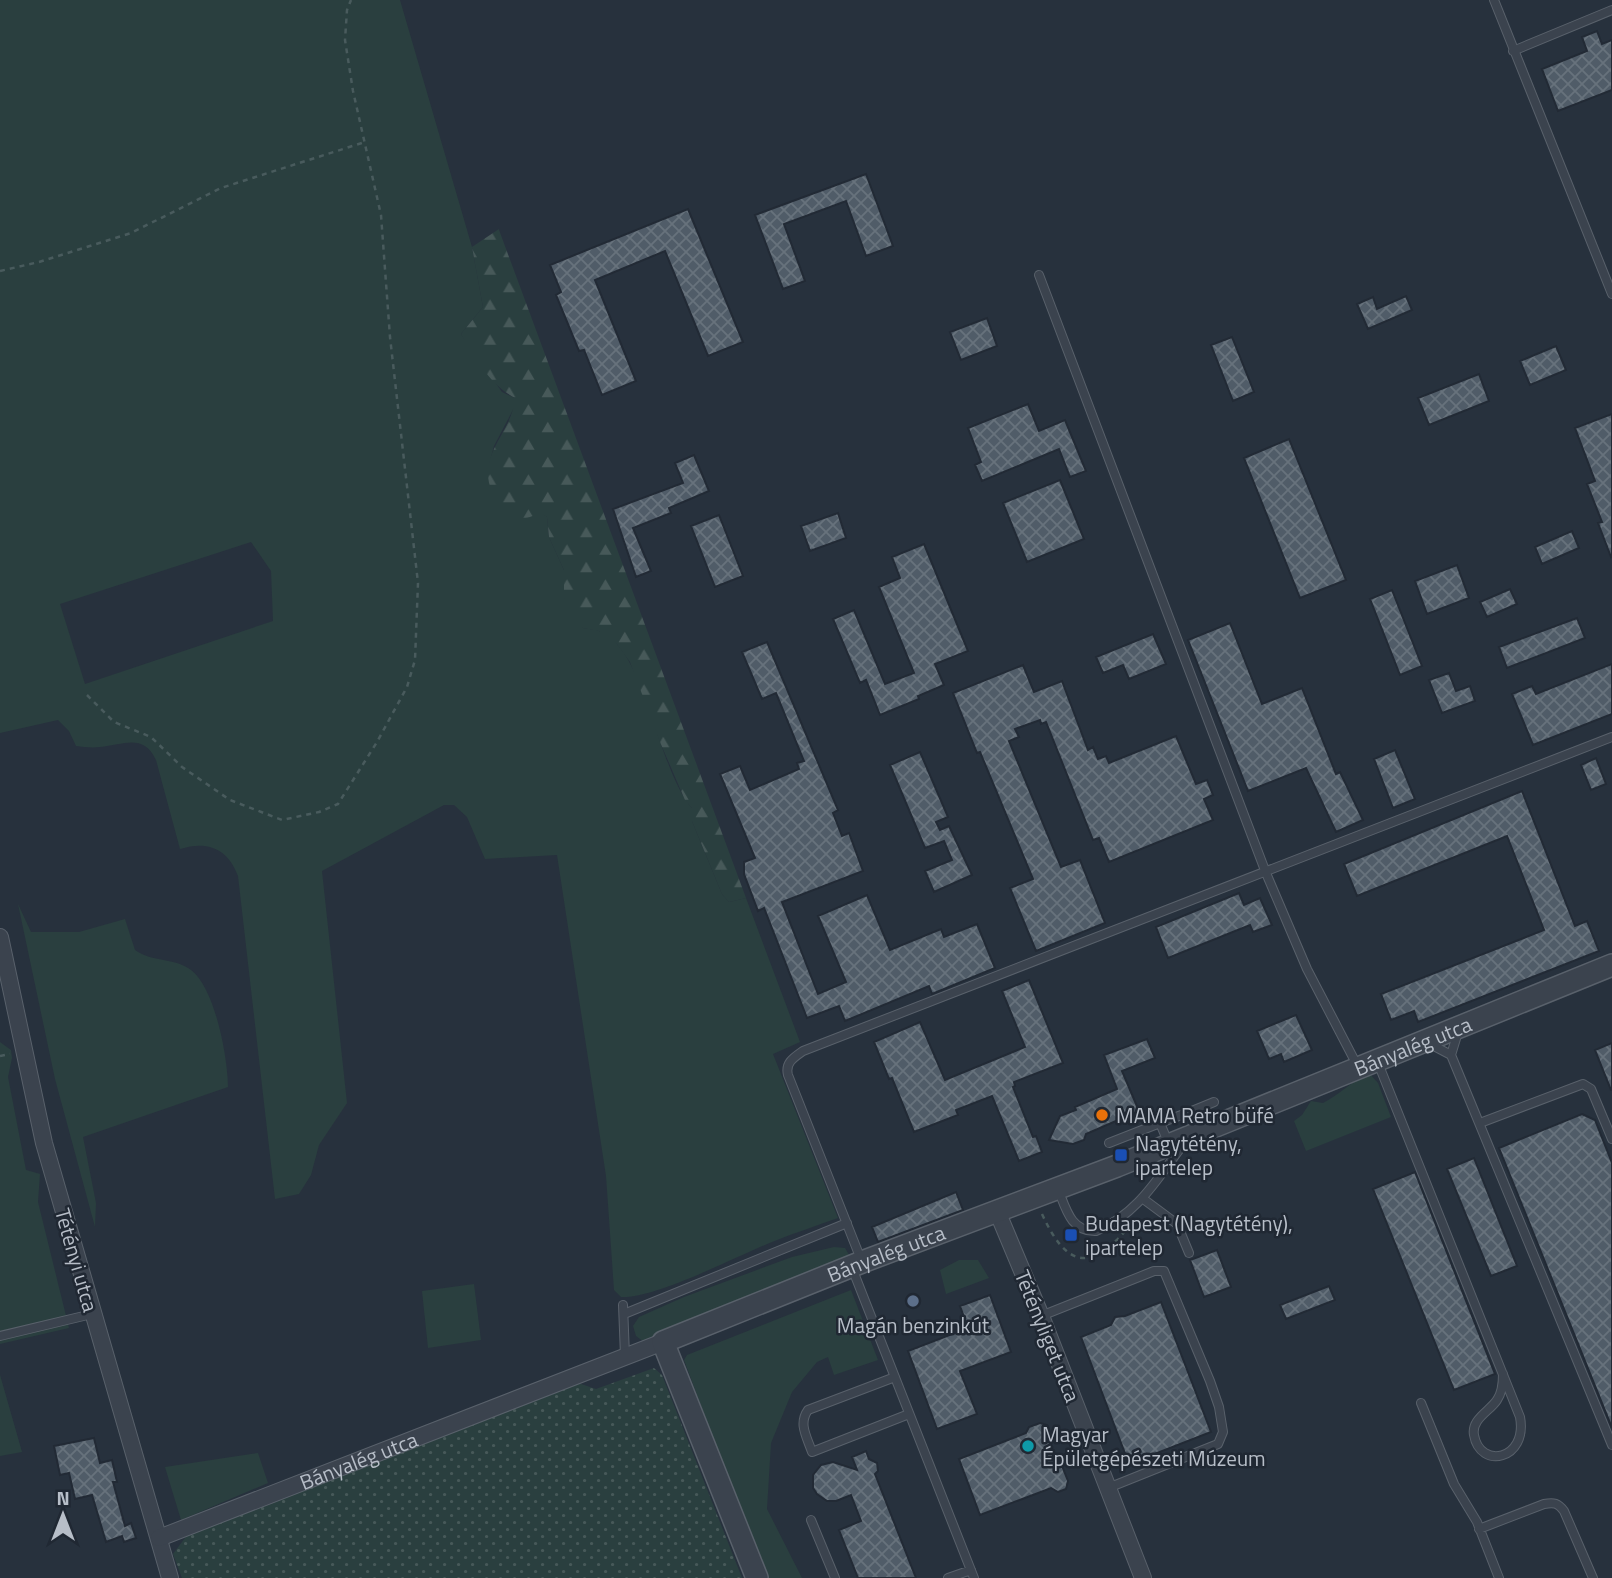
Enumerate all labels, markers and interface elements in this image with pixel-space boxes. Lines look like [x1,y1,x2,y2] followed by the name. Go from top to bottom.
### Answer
[1349,1008,1477,1084] street label: Bányalég utca
[1116,1099,1274,1131] place label: MAMA Retro büfé
[1094,1107,1110,1123] marker: MAMA Retro büfé
[1135,1127,1242,1183] place label: Nagytétény, ipartelep
[1113,1147,1129,1163] marker: Nagytétény, ipartelep
[47,1204,107,1316] street label: Tétényi utca
[1085,1207,1293,1263] place label: Budapest (Nagytétény), ipartelep
[822,1216,950,1291] street label: Bányalég utca
[1063,1227,1079,1243] marker: Budapest (Nagytétény), ipartelep
[1007,1265,1089,1407] street label: Tétényliget utca
[905,1293,921,1309] marker: Magán benzinkút
[837,1309,990,1341] place label: Magán benzinkút
[1042,1418,1266,1474] place label: Magyar Épületgépészeti Múzeum
[295,1423,423,1498] street label: Bányalég utca
[1020,1438,1036,1454] marker: Magyar Épületgépészeti Múzeum
[28,1480,98,1550] north arrow
[56,1483,70,1512] text: N

